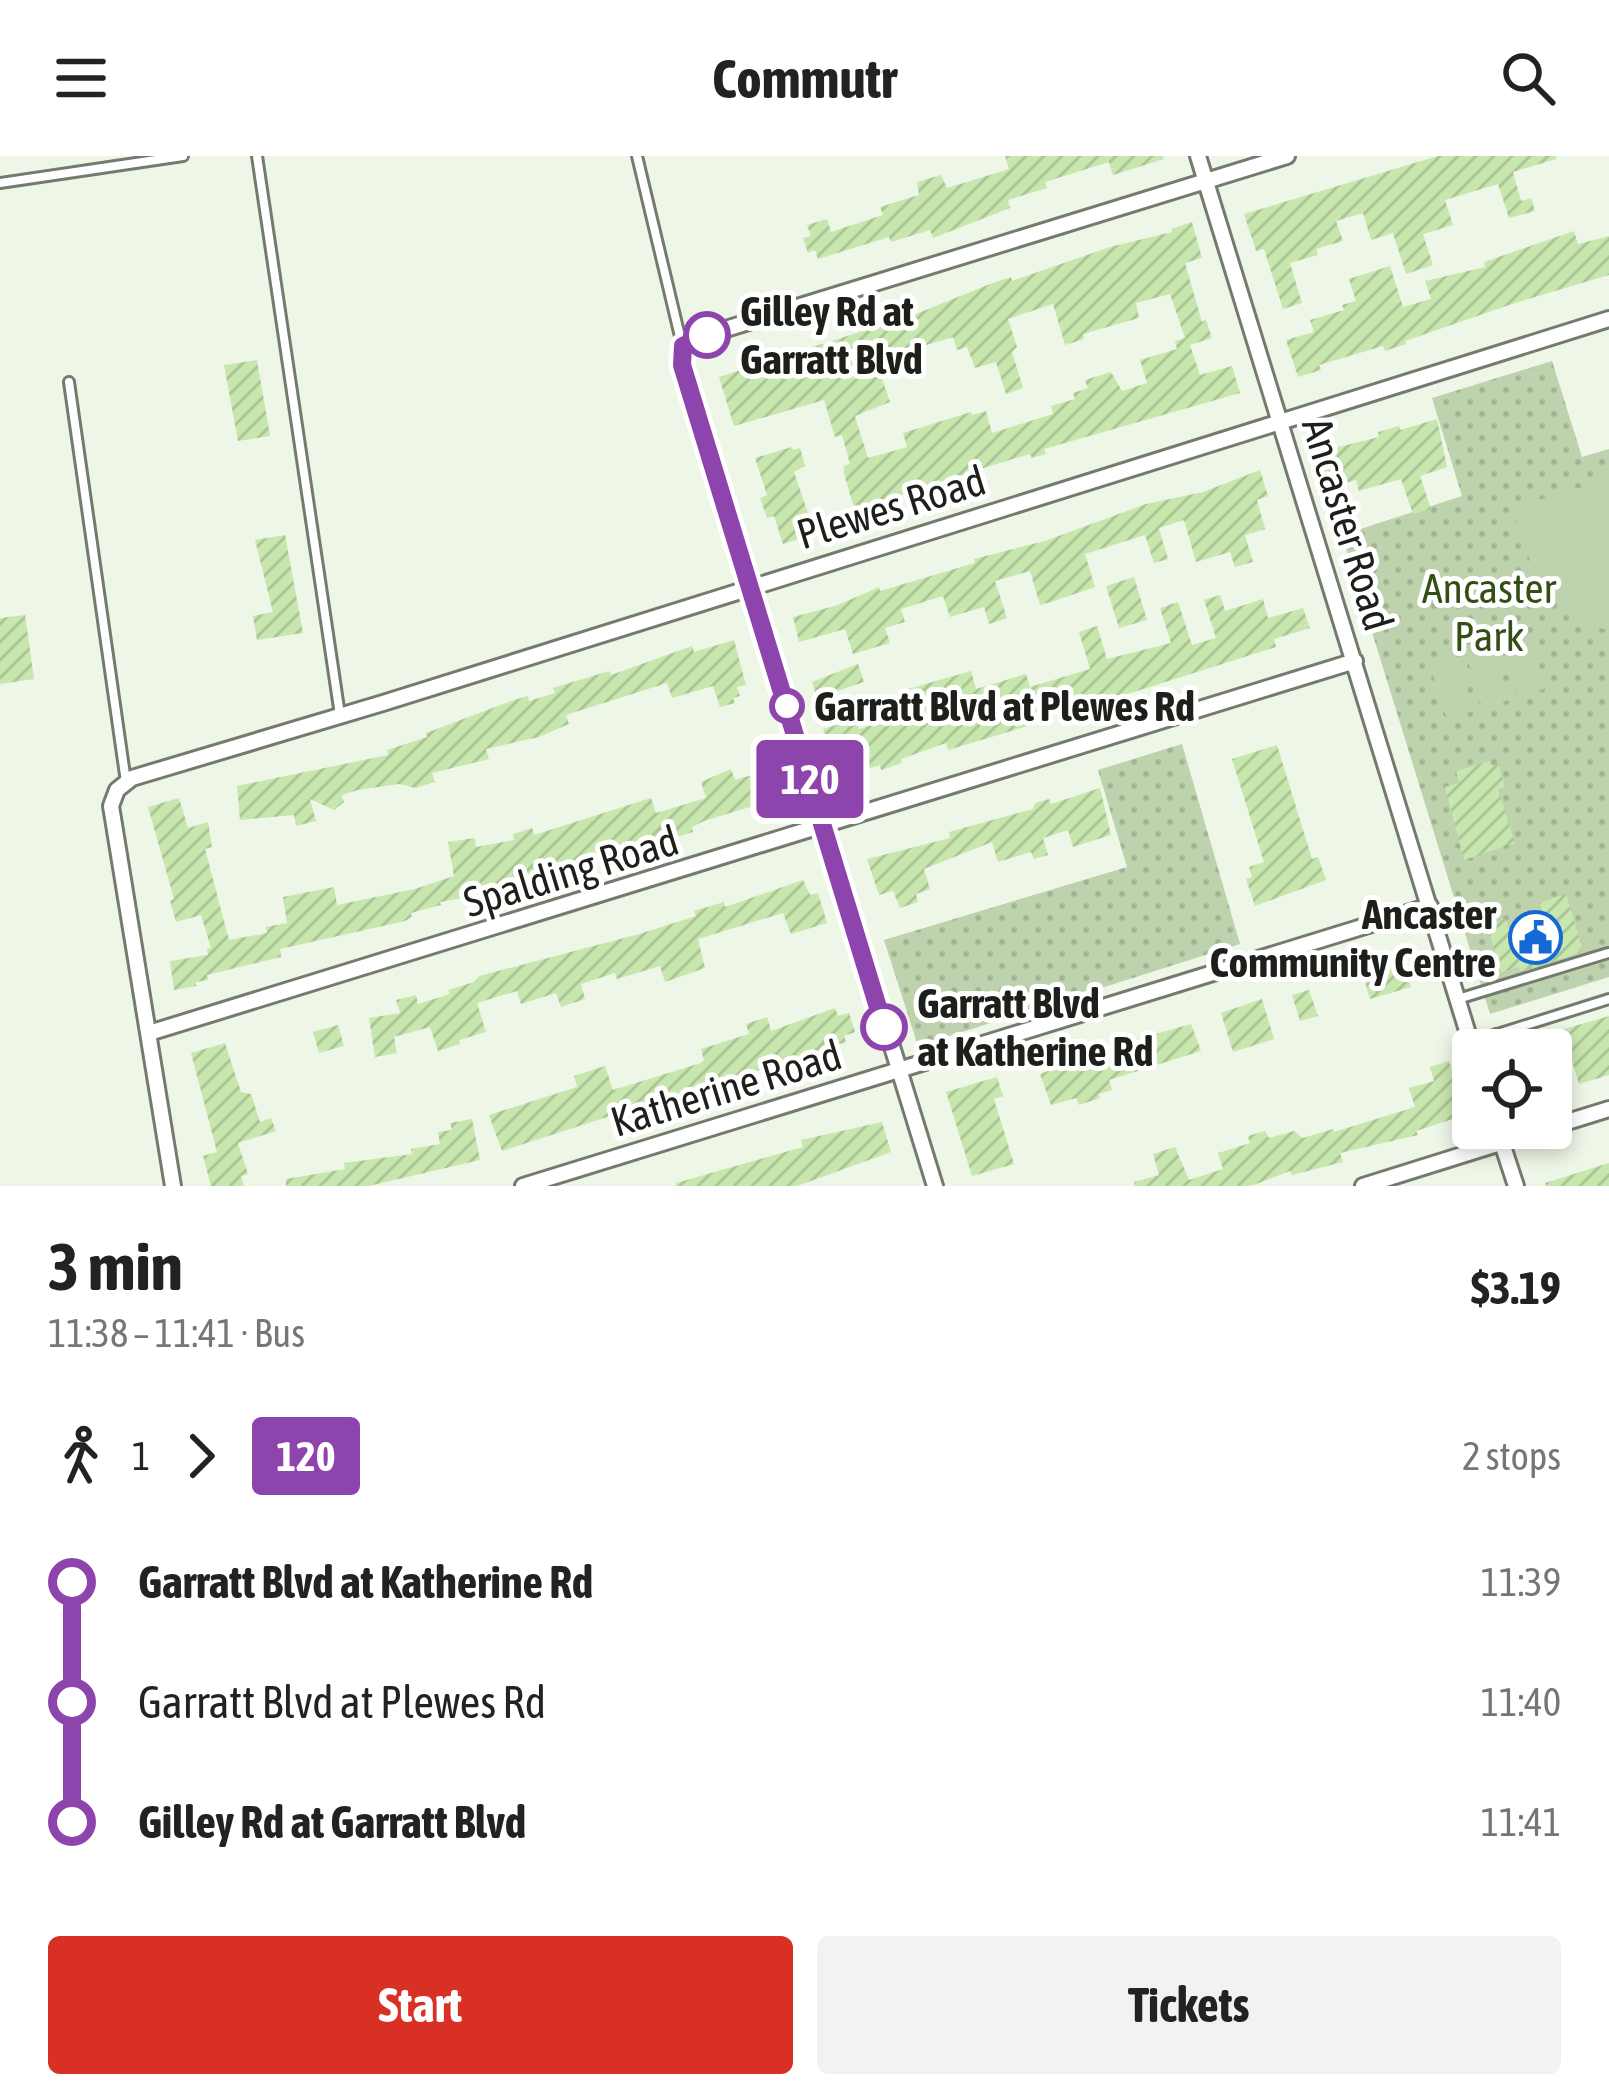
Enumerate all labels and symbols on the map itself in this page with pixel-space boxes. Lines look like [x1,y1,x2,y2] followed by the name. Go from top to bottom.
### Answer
[740,287,923,383] place label: Gilley Rd at Garratt Blvd
[685,313,729,357] marker: Gilley Rd at Garratt Blvd
[1293,412,1403,636] street label: Ancaster Road
[791,456,991,558] street label: Plewes Road
[1422,564,1557,660] park label: Ancaster Park
[814,682,1195,730] place label: Garratt Blvd at Plewes Rd
[771,690,803,722] marker: Garratt Blvd at Plewes Rd
[741,740,879,818] line badge: 120
[458,816,684,926] street label: Spalding Road
[1210,890,1498,986] place label: Ancaster Community Centre
[1507,910,1563,966] public building icon: Ancaster Community Centre
[917,979,1153,1075] place label: Garratt Blvd at Katherine Rd
[862,1005,906,1049] marker: Garratt Blvd at Katherine Rd
[605,1030,847,1146] street label: Katherine Road

